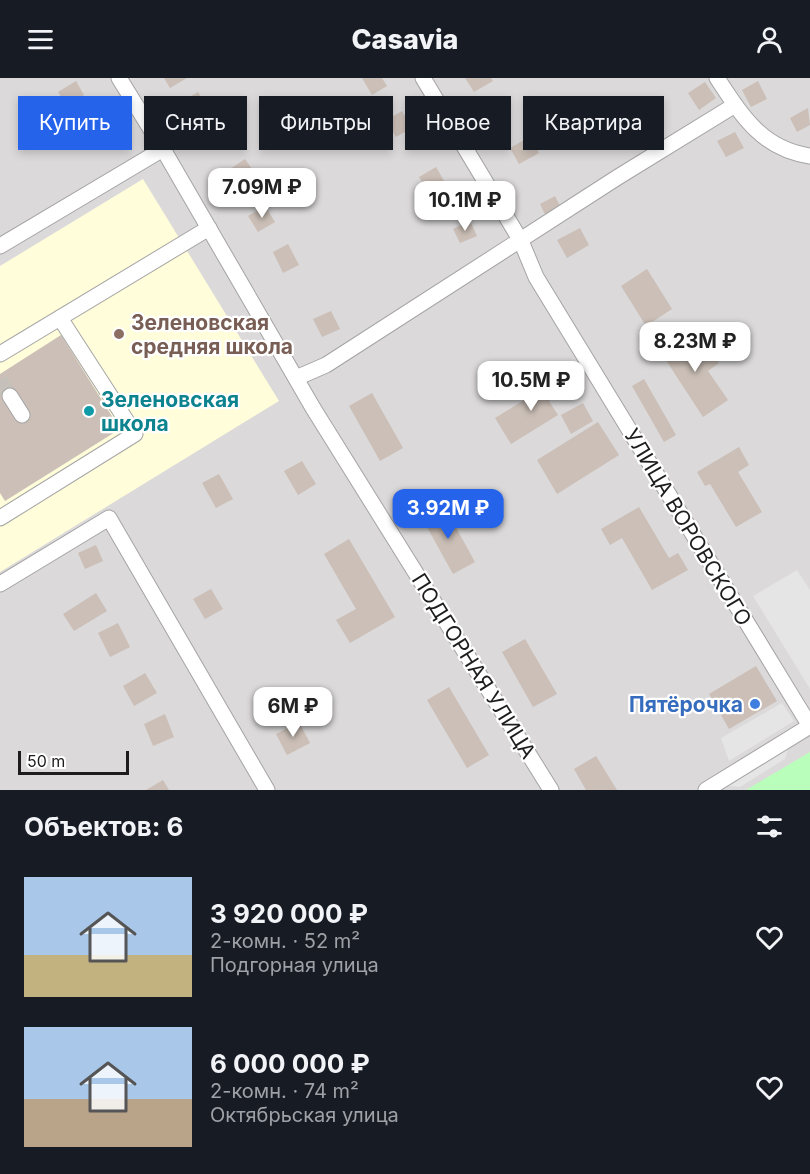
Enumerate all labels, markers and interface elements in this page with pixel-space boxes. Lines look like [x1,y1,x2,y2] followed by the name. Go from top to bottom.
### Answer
[24,23,57,56] icon: menu
[352,23,458,56] text: Casavia
[753,23,786,56] icon: person
[18,96,132,150] chip: Купить
[144,96,247,150] chip: Снять
[259,96,393,150] chip: Фильтры
[405,96,511,150] chip: Новое
[523,96,664,150] chip: Квартира
[207,168,317,219] pin: 7.09M ₽
[222,175,302,199] text: 7.09M ₽
[410,181,520,232] pin: 10.1M ₽
[428,188,502,212] text: 10.1M ₽
[131,310,293,359] place label: Зеленовская средняя школа
[640,322,750,373] pin: 8.23M ₽
[112,327,126,341] marker: Зеленовская средняя школа
[654,329,737,353] text: 8.23M ₽
[476,361,586,412] pin: 10.5M ₽
[491,368,571,392] text: 10.5M ₽
[101,387,239,436] place label: Зеленовская школа
[82,404,96,418] marker: Зеленовская школа
[619,424,757,630] street label: УЛИЦА ВОРОВСКОГО
[393,489,503,540] pin: 3.92M ₽
[407,496,489,520] text: 3.92M ₽
[407,569,541,763] street label: ПОДГОРНАЯ УЛИЦА
[257,687,329,738] pin: 6M ₽
[629,692,743,717] place label: Пятёрочка
[267,694,319,718] text: 6M ₽
[748,697,762,711] marker: Пятёрочка
[18,748,129,776] scale bar
[27,751,65,771] text: 50 m
[753,810,786,843] icon: filters
[24,811,183,842] text: Объектов: 6
[210,898,368,929] text: 3 920 000 ₽
[72,901,144,973] icon: home
[753,921,786,954] icon: heart
[210,929,360,953] text: 2-комн. · 52 m²
[210,953,379,977] text: Подгорная улица
[210,1048,370,1079] text: 6 000 000 ₽
[72,1051,144,1123] icon: home
[753,1071,786,1104] icon: heart
[210,1079,359,1103] text: 2-комн. · 74 m²
[210,1103,399,1127] text: Октябрьская улица

